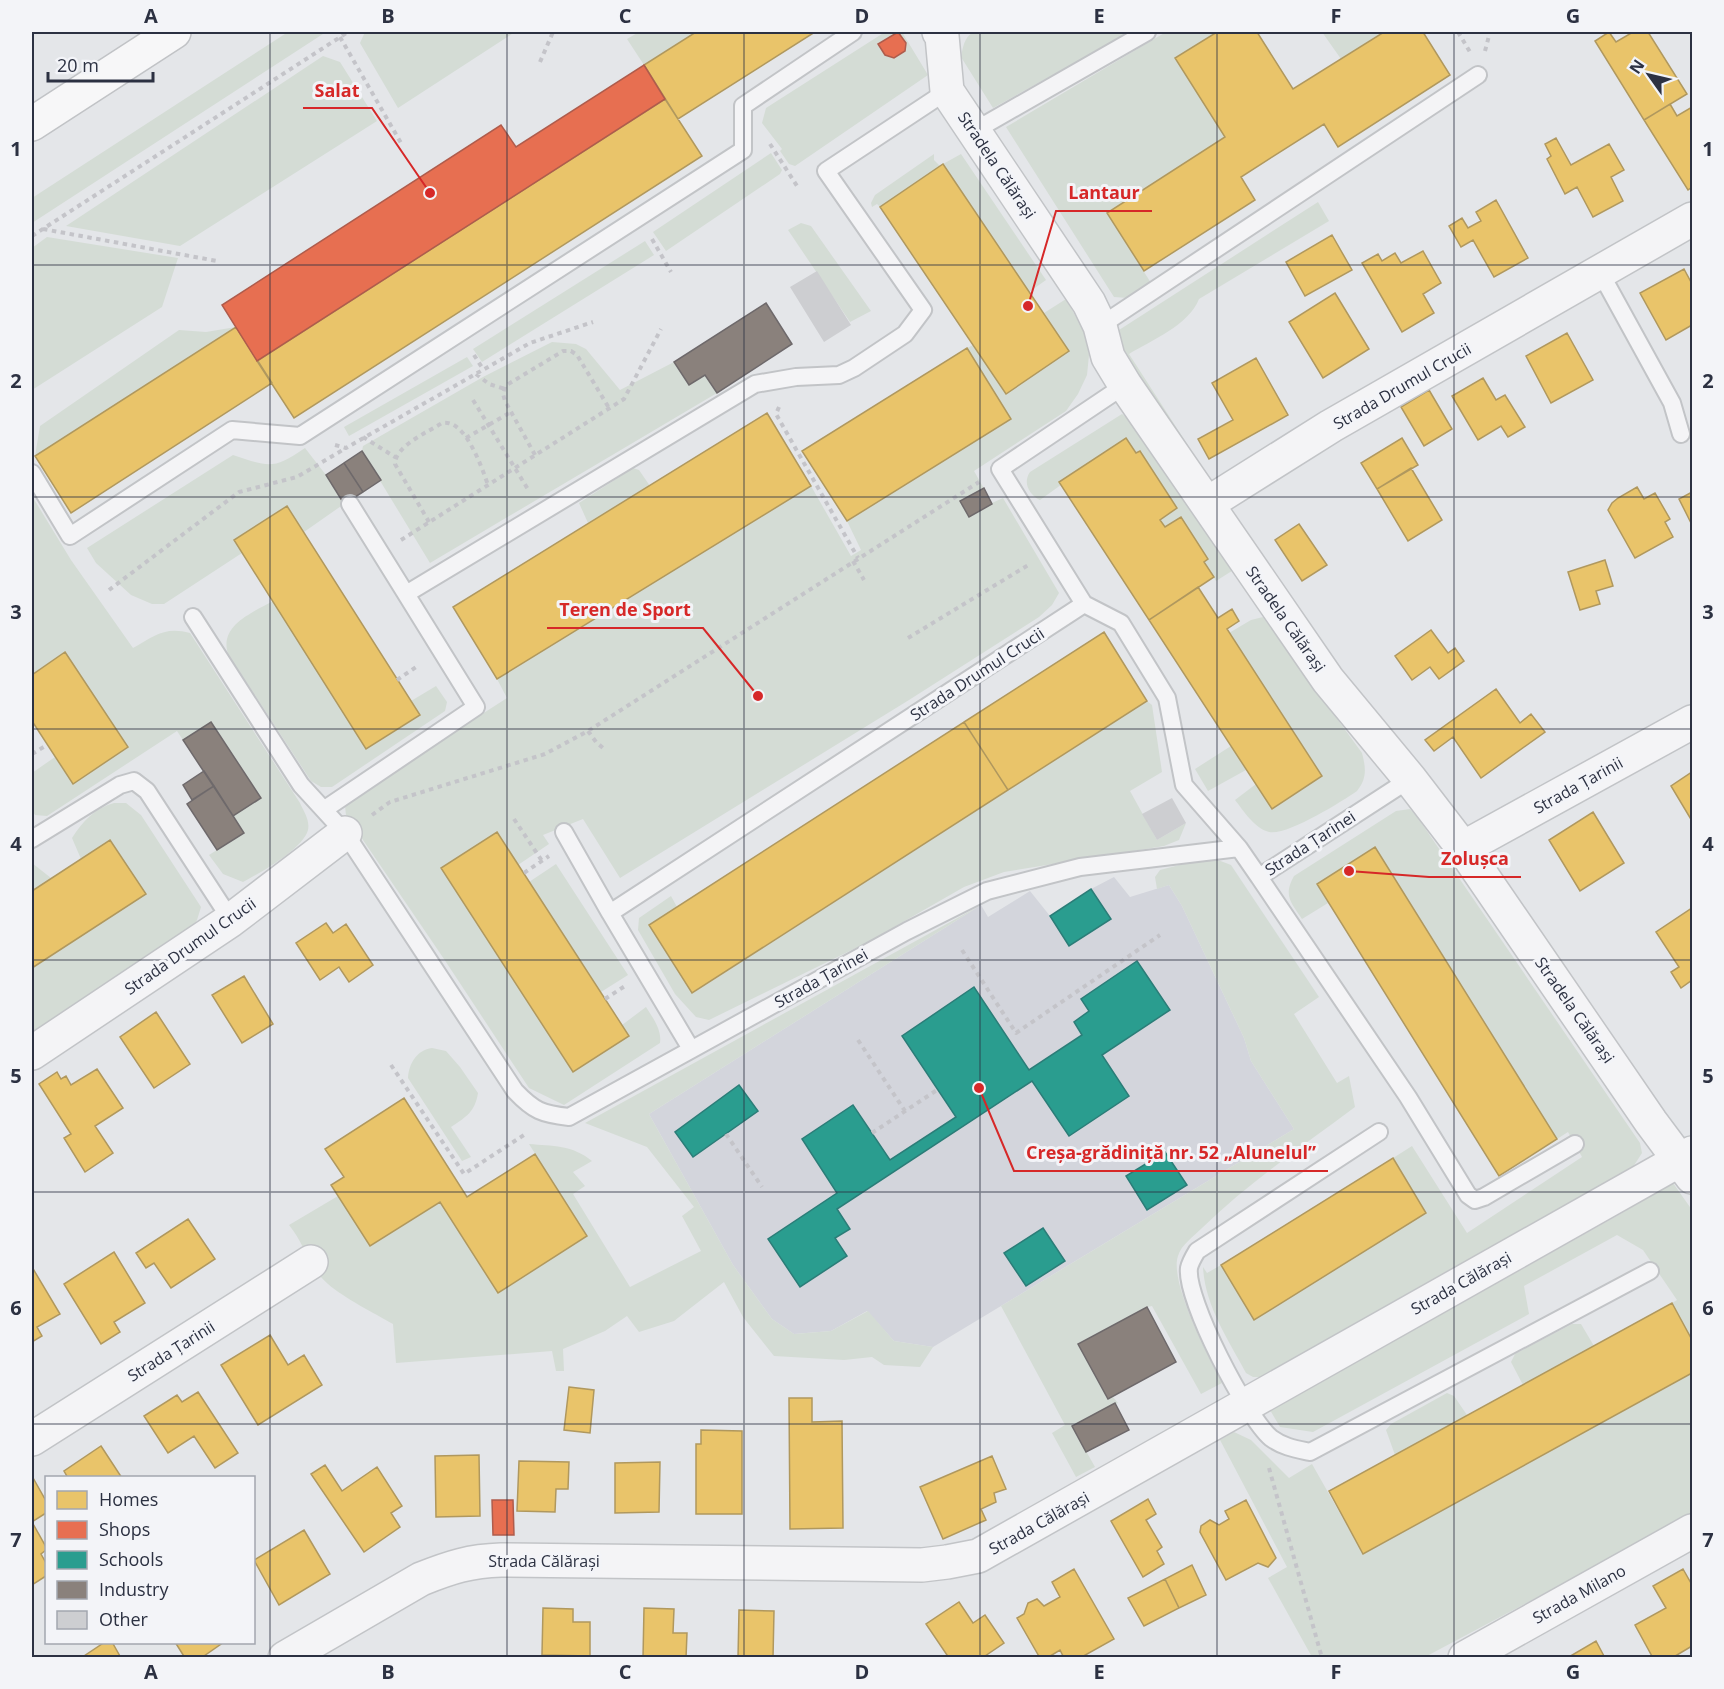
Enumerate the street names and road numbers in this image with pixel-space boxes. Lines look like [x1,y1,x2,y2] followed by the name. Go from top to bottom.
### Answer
[953,107,1041,223] street label: Stradela Călărași
[1329,338,1475,434] street label: Strada Drumul Crucii
[1241,562,1331,676] street label: Stradela Călărași
[906,622,1048,726] street label: Strada Drumul Crucii
[1529,751,1627,819] street label: Strada Țarinii
[1260,805,1360,881] street label: Strada Țarinei
[120,892,260,1000] street label: Strada Drumul Crucii
[770,943,872,1013] street label: Strada Țarinei
[1530,953,1620,1067] street label: Stradela Călărași
[1407,1246,1515,1320] street label: Strada Călărași
[123,1315,219,1387] street label: Strada Țarinii
[985,1486,1093,1560] street label: Strada Călărași
[488,1550,600,1572] street label: Strada Călărași
[1528,1559,1630,1629] street label: Strada Milano

